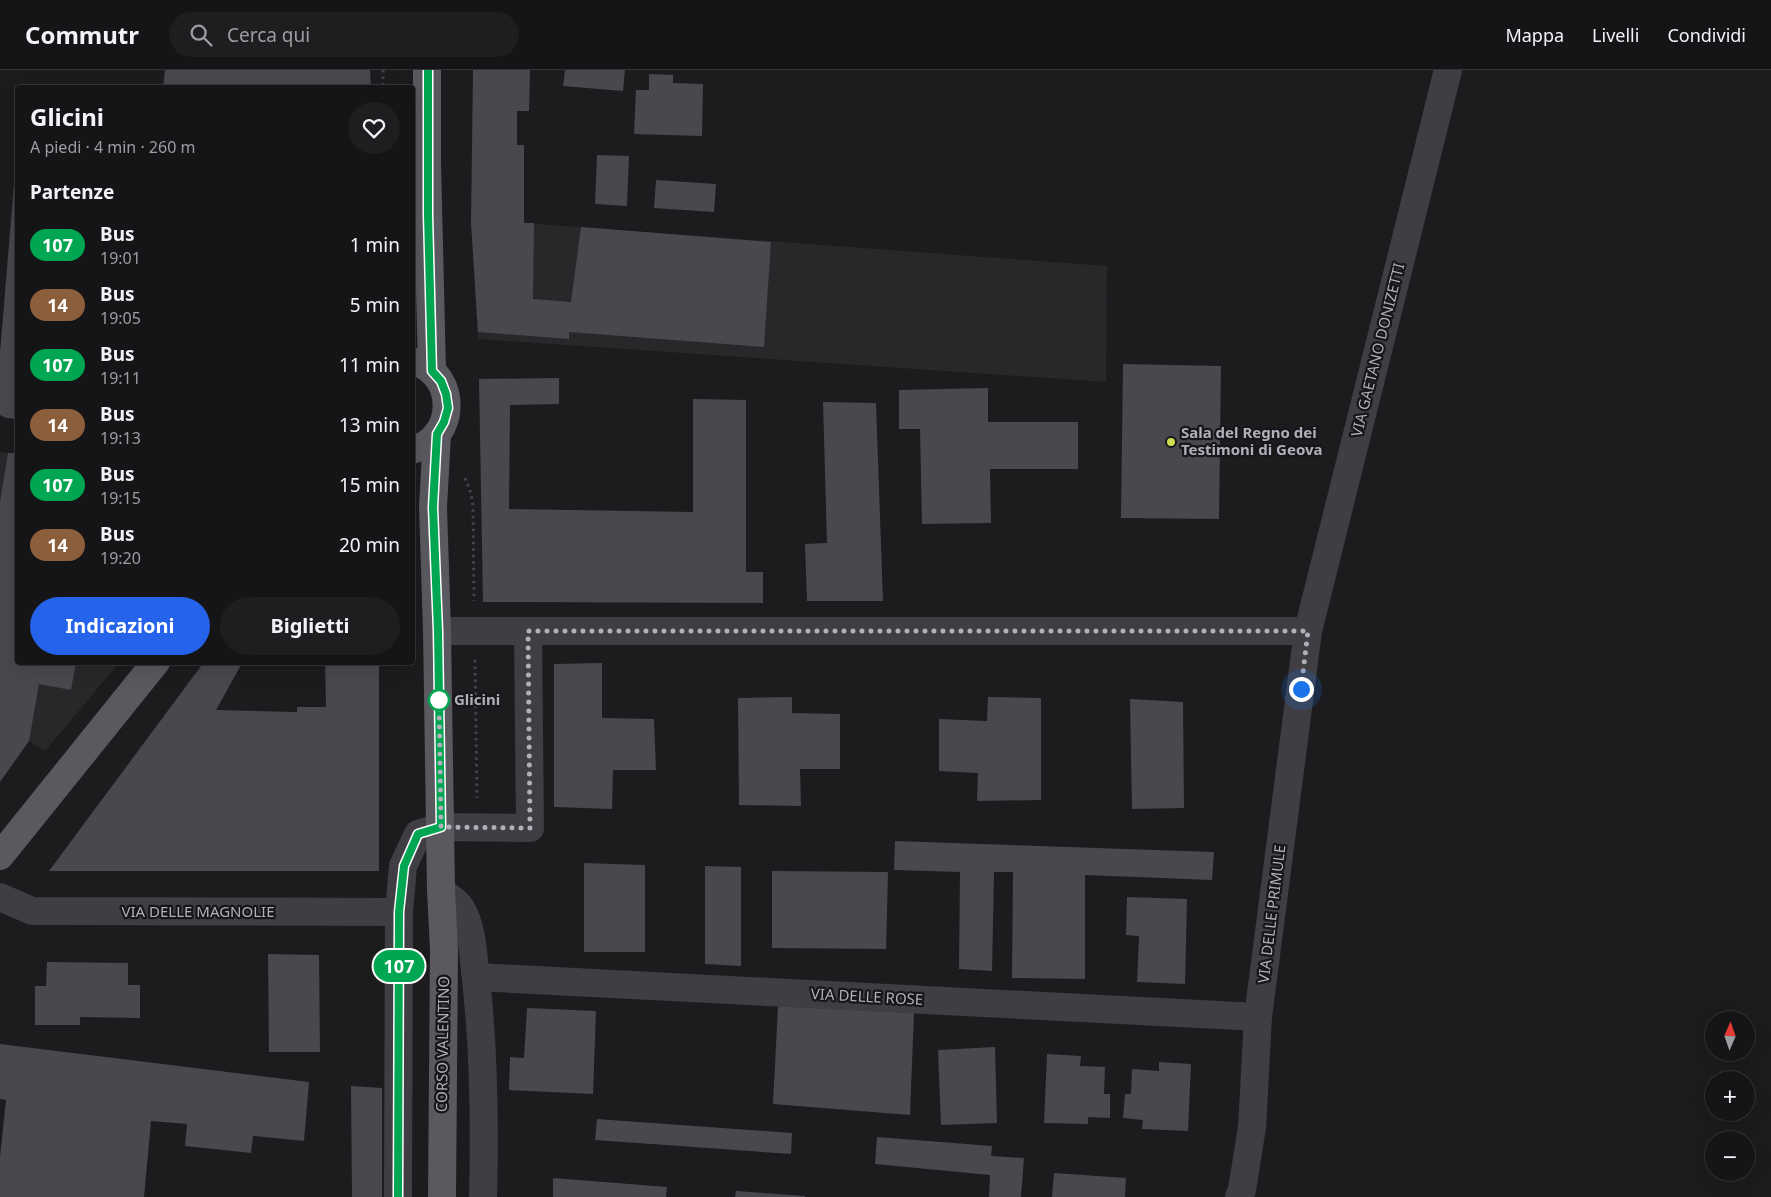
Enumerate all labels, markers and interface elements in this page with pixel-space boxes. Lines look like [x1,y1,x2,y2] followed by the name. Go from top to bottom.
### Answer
[169,12,519,57] search box
[25,18,139,51] text: Commutr
[187,21,215,49] icon: search
[227,22,310,48] text: Cerca qui
[1505,23,1564,47] text: Mappa
[1592,23,1639,47] text: Livelli
[1667,23,1746,47] text: Condividi
[30,100,104,133] text: Glicini
[348,102,400,154] button: heart
[30,136,195,158] text: A piedi · 4 min · 260 m
[30,179,114,205] text: Partenze
[100,221,135,247] text: Bus
[350,232,400,258] text: 1 min
[42,233,73,257] text: 107
[100,247,141,269] text: 19:01
[1346,261,1408,439] street label: VIA GAETANO DONIZETTI
[100,281,135,307] text: Bus
[350,292,400,318] text: 5 min
[47,293,68,317] text: 14
[100,307,141,329] text: 19:05
[100,341,135,367] text: Bus
[339,352,400,378] text: 11 min
[42,353,73,377] text: 107
[100,367,141,389] text: 19:11
[100,401,135,427] text: Bus
[339,412,400,438] text: 13 min
[47,413,68,437] text: 14
[1181,422,1323,459] place label: Sala del Regno dei Testimoni di Geova
[100,427,141,449] text: 19:13
[1165,436,1177,448] marker: Sala del Regno dei Testimoni di Geova
[100,461,135,487] text: Bus
[339,472,400,498] text: 15 min
[42,473,73,497] text: 107
[100,487,141,509] text: 19:15
[100,521,135,547] text: Bus
[339,532,400,558] text: 20 min
[47,533,68,557] text: 14
[100,547,141,569] text: 19:20
[30,597,210,655] button: Indicazioni
[220,597,400,655] button: Biglietti
[1289,677,1314,702] your location
[428,689,450,711] marker: Glicini
[454,689,500,709] place label: Glicini
[1253,844,1289,984] street label: VIA DELLE PRIMULE
[121,901,275,921] street label: VIA DELLE MAGNOLIE
[370,950,428,982] line badge: 107
[384,954,414,978] text: 107
[431,976,453,1112] street label: CORSO VALENTINO
[810,983,924,1009] street label: VIA DELLE ROSE
[1705,1011,1755,1061] north arrow
[1705,1011,1755,1181] map controls
[1705,1071,1755,1121] button: +
[1705,1131,1755,1181] button: −

